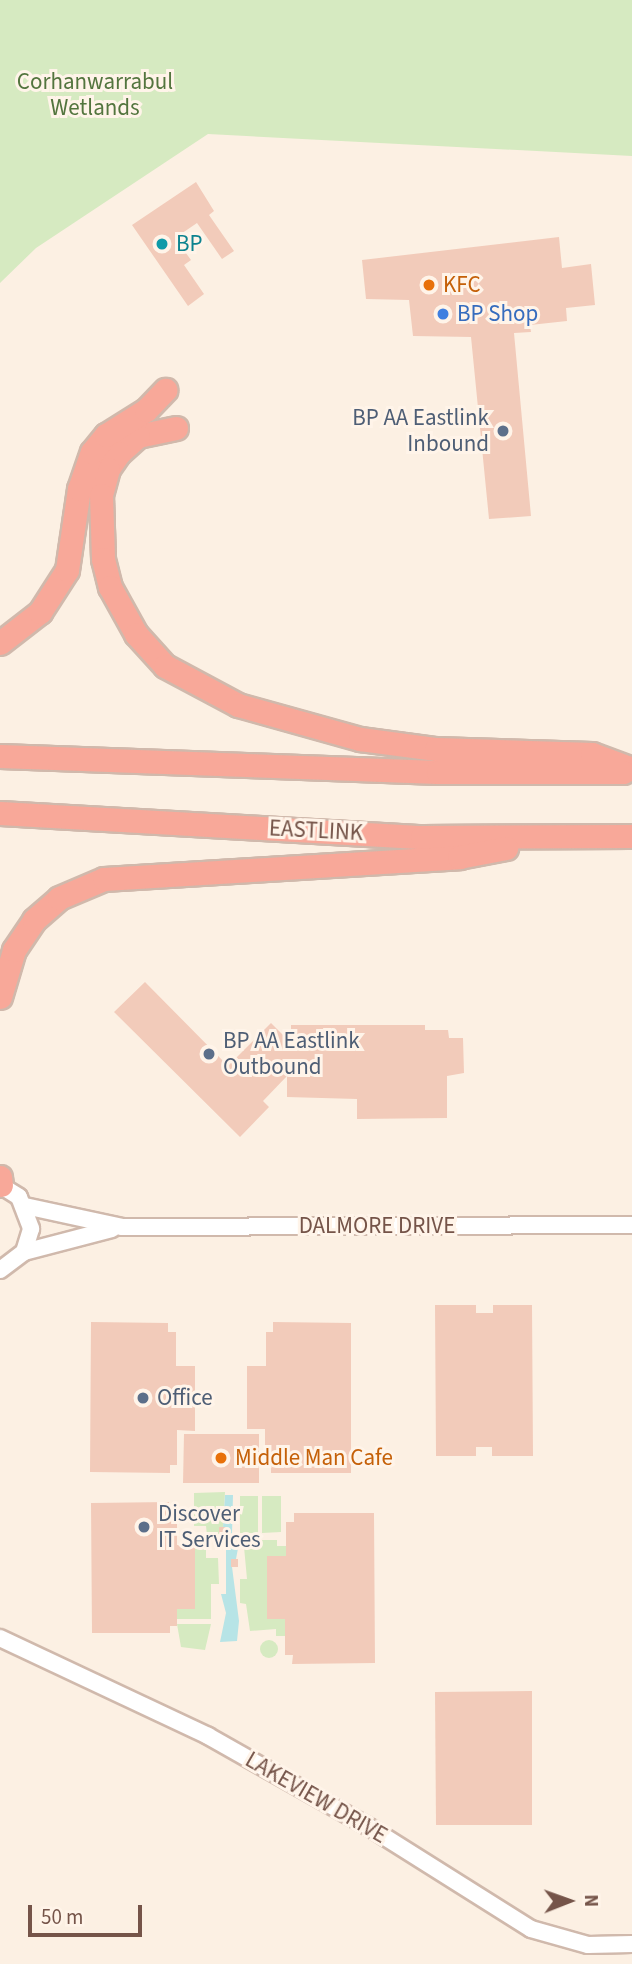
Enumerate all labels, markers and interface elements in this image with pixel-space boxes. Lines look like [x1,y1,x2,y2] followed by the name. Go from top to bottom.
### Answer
[17,68,173,122] park label: Corhanwarrabul Wetlands
[176,230,203,258] place label: BP
[154,236,170,252] marker: BP
[443,271,481,299] place label: KFC
[421,277,437,293] marker: KFC
[457,300,538,328] place label: BP Shop
[435,306,451,322] marker: BP Shop
[352,404,489,458] place label: BP AA Eastlink Inbound
[495,423,511,439] marker: BP AA Eastlink Inbound
[268,815,364,847] street label: EASTLINK
[223,1027,360,1081] place label: BP AA Eastlink Outbound
[201,1046,217,1062] marker: BP AA Eastlink Outbound
[299,1212,455,1240] street label: DALMORE DRIVE
[157,1384,213,1412] place label: Office
[135,1390,151,1406] marker: Office
[235,1444,393,1472] place label: Middle Man Cafe
[213,1450,229,1466] marker: Middle Man Cafe
[158,1500,261,1554] place label: Discover IT Services
[136,1519,152,1535] marker: Discover IT Services
[240,1746,392,1850] street label: LAKEVIEW DRIVE
[534,1866,604,1936] north arrow
[32,1890,145,1934] scale bar
[577,1894,604,1907] text: N
[41,1902,83,1932] text: 50 m

